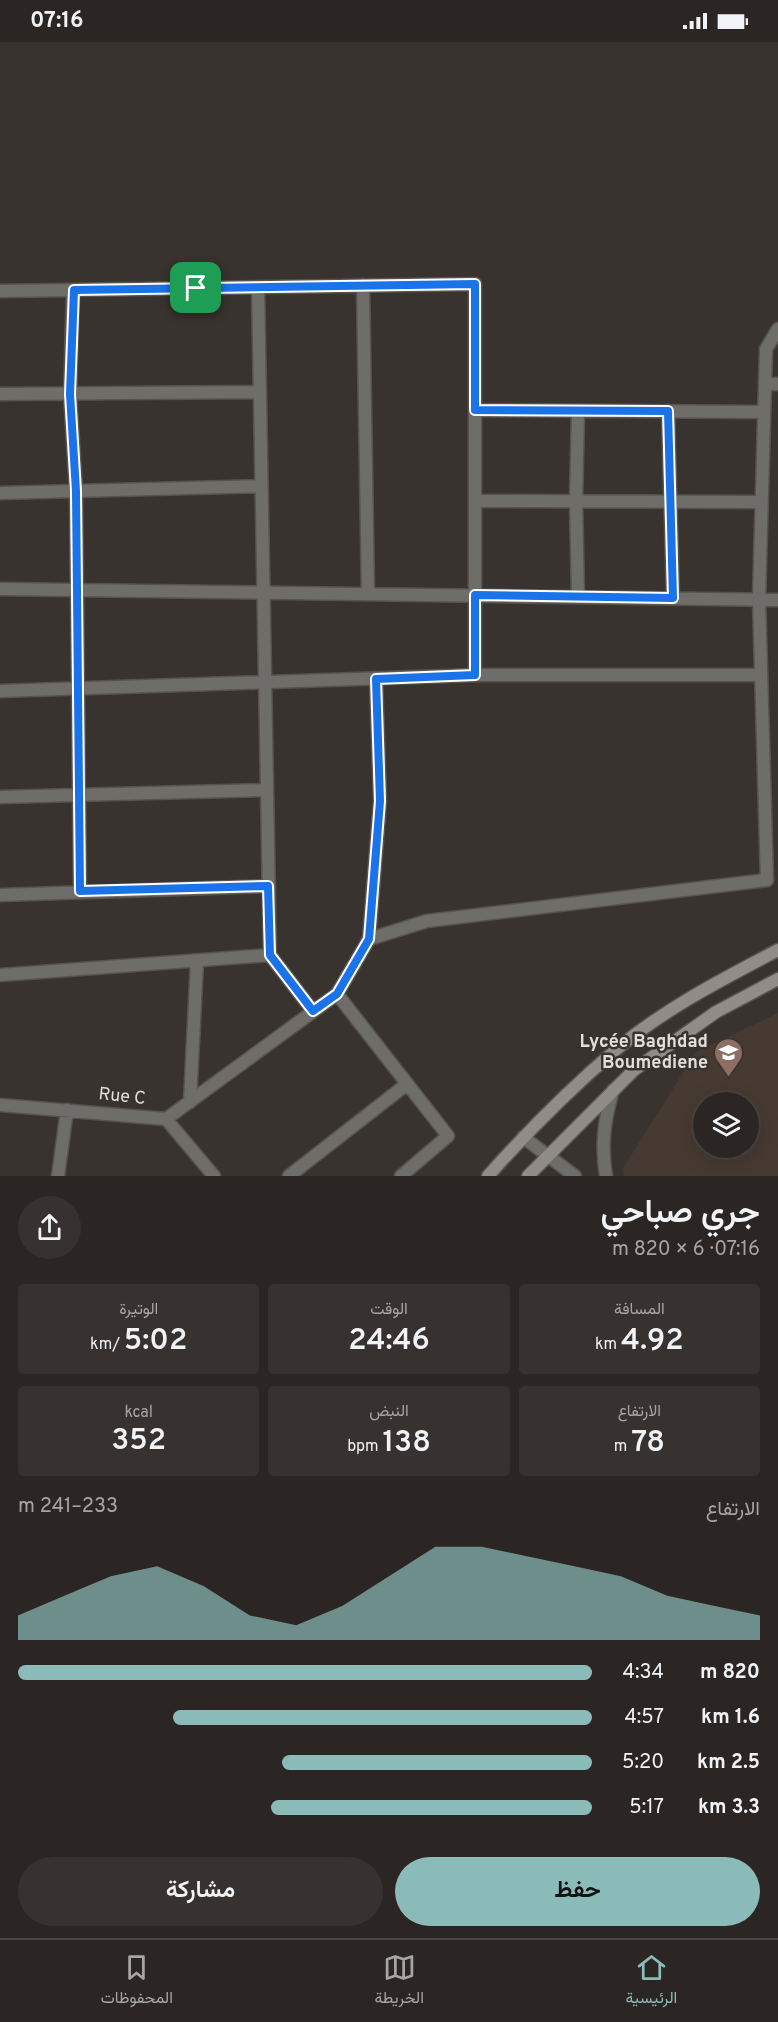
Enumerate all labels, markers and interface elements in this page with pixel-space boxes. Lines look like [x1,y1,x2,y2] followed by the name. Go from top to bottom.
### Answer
[30,8,84,35] text: 07:16
[170,262,221,313] pin
[179,271,212,304] icon: arrive
[580,1031,708,1075] place label: Lycée Baghdad Boumediene
[713,1036,745,1078] school or university icon: Lycée Baghdad Boumediene
[97,1083,147,1111] street label: Rue C
[693,1092,759,1158] map controls
[693,1092,759,1158] button: layers
[601,1193,760,1235] text: جري صباحي
[18,1196,81,1259] button: share
[612,1237,760,1263] text: 07:16 · 6 × 820 m
[119,1300,158,1320] text: الوتيرة
[370,1300,408,1320] text: الوقت
[614,1300,665,1320] text: المسافة
[124,1323,187,1360] text: 5:02
[348,1323,430,1360] text: 24:46
[621,1323,684,1360] text: 4.92
[90,1335,124,1355] text: /km
[595,1335,621,1355] text: km
[369,1402,409,1422] text: النبض
[618,1402,661,1422] text: الارتفاع
[124,1403,153,1423] text: kcal
[111,1423,166,1460] text: 352
[382,1425,431,1462] text: 138
[631,1425,665,1462] text: 78
[347,1437,382,1457] text: bpm
[614,1437,631,1457] text: m
[18,1494,118,1520] text: 233–241 m
[706,1497,760,1523] text: الارتفاع
[623,1660,664,1686] text: 4:34
[700,1660,760,1686] text: 820 m
[624,1705,664,1731] text: 4:57
[701,1705,760,1731] text: 1.6 km
[622,1750,664,1776] text: 5:20
[697,1750,760,1776] text: 2.5 km
[629,1795,664,1821] text: 5:17
[698,1795,760,1821] text: 3.3 km
[18,1857,383,1926] button: مشاركة
[395,1857,760,1926] button: حفظ
[101,1951,173,2012] tab: المحفوظات
[374,1951,424,2012] tab: الخريطة
[625,1951,677,2012] tab: الرئيسية

